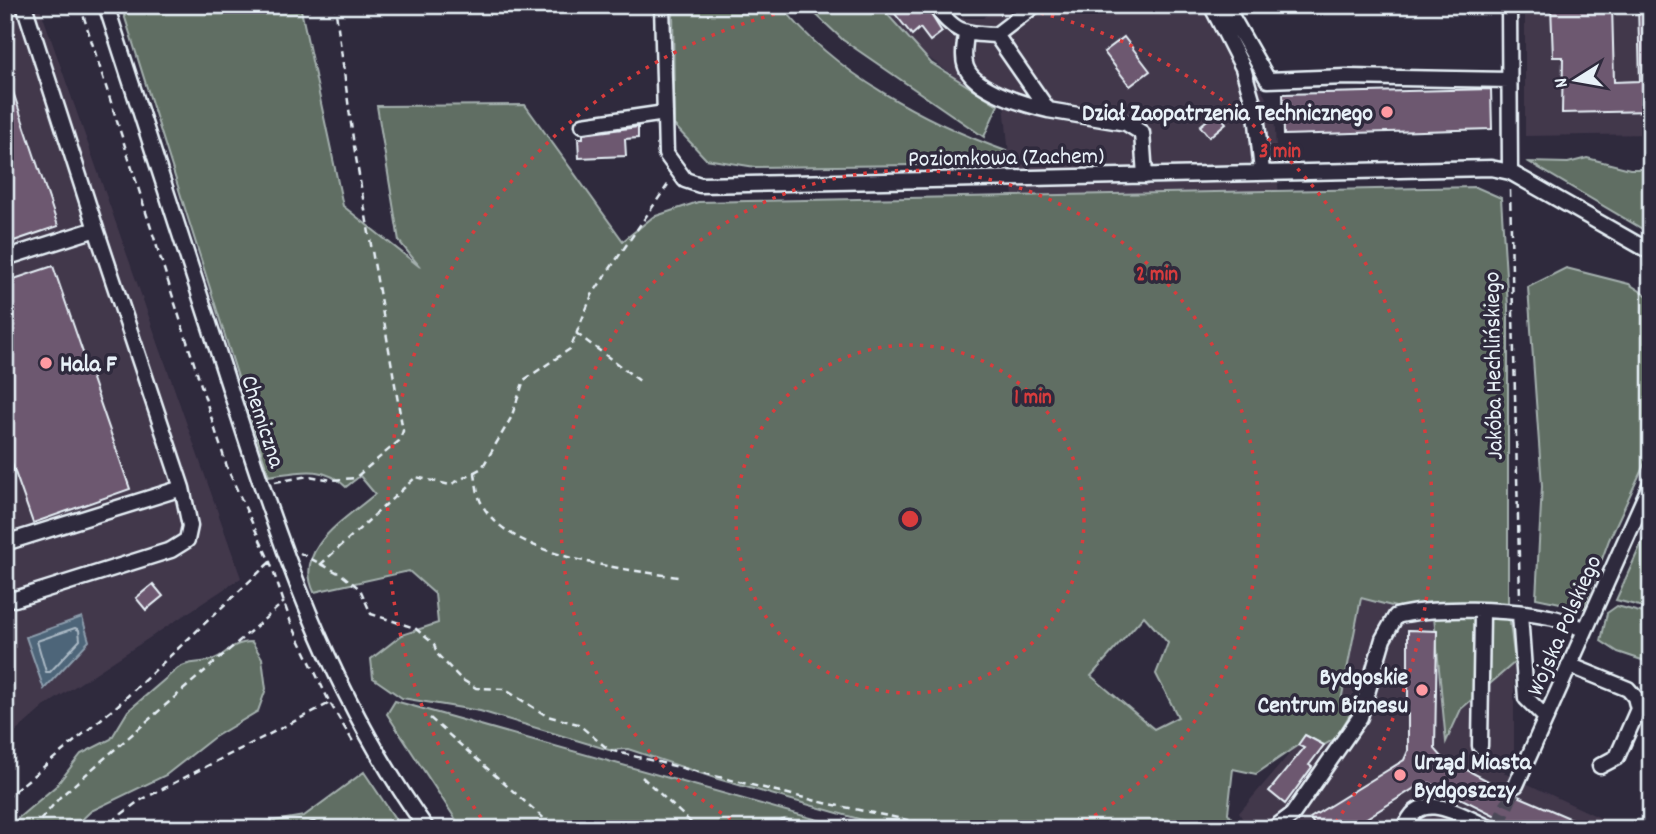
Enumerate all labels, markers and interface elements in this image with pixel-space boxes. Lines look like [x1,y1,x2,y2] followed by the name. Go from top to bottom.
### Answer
[1540,46,1610,116] north arrow
[1549,75,1577,90] text: N
[1082,98,1373,132] place label: Dział Zaopatrzenia Technicznego
[1379,104,1395,120] marker: Dział Zaopatrzenia Technicznego
[1259,138,1301,168] text: 3 min
[908,140,1105,178] street label: Poziomkowa (Zachem)
[1136,261,1178,291] text: 2 min
[1476,271,1514,460] street label: Jakóba Hechlińskiego
[60,349,117,383] place label: Hala F
[38,355,54,371] marker: Hala F
[230,371,292,473] street label: Chemiczna
[1014,384,1052,414] text: 1 min
[898,507,922,531] centre of rings
[1520,550,1612,702] street label: Wojska Polskiego
[1257,662,1408,724] place label: Bydgoskie Centrum Biznesu
[1414,682,1430,698] marker: Bydgoskie Centrum Biznesu
[1414,747,1532,809] place label: Urząd Miasta Bydgoszczy
[1392,767,1408,783] marker: Urząd Miasta Bydgoszczy

